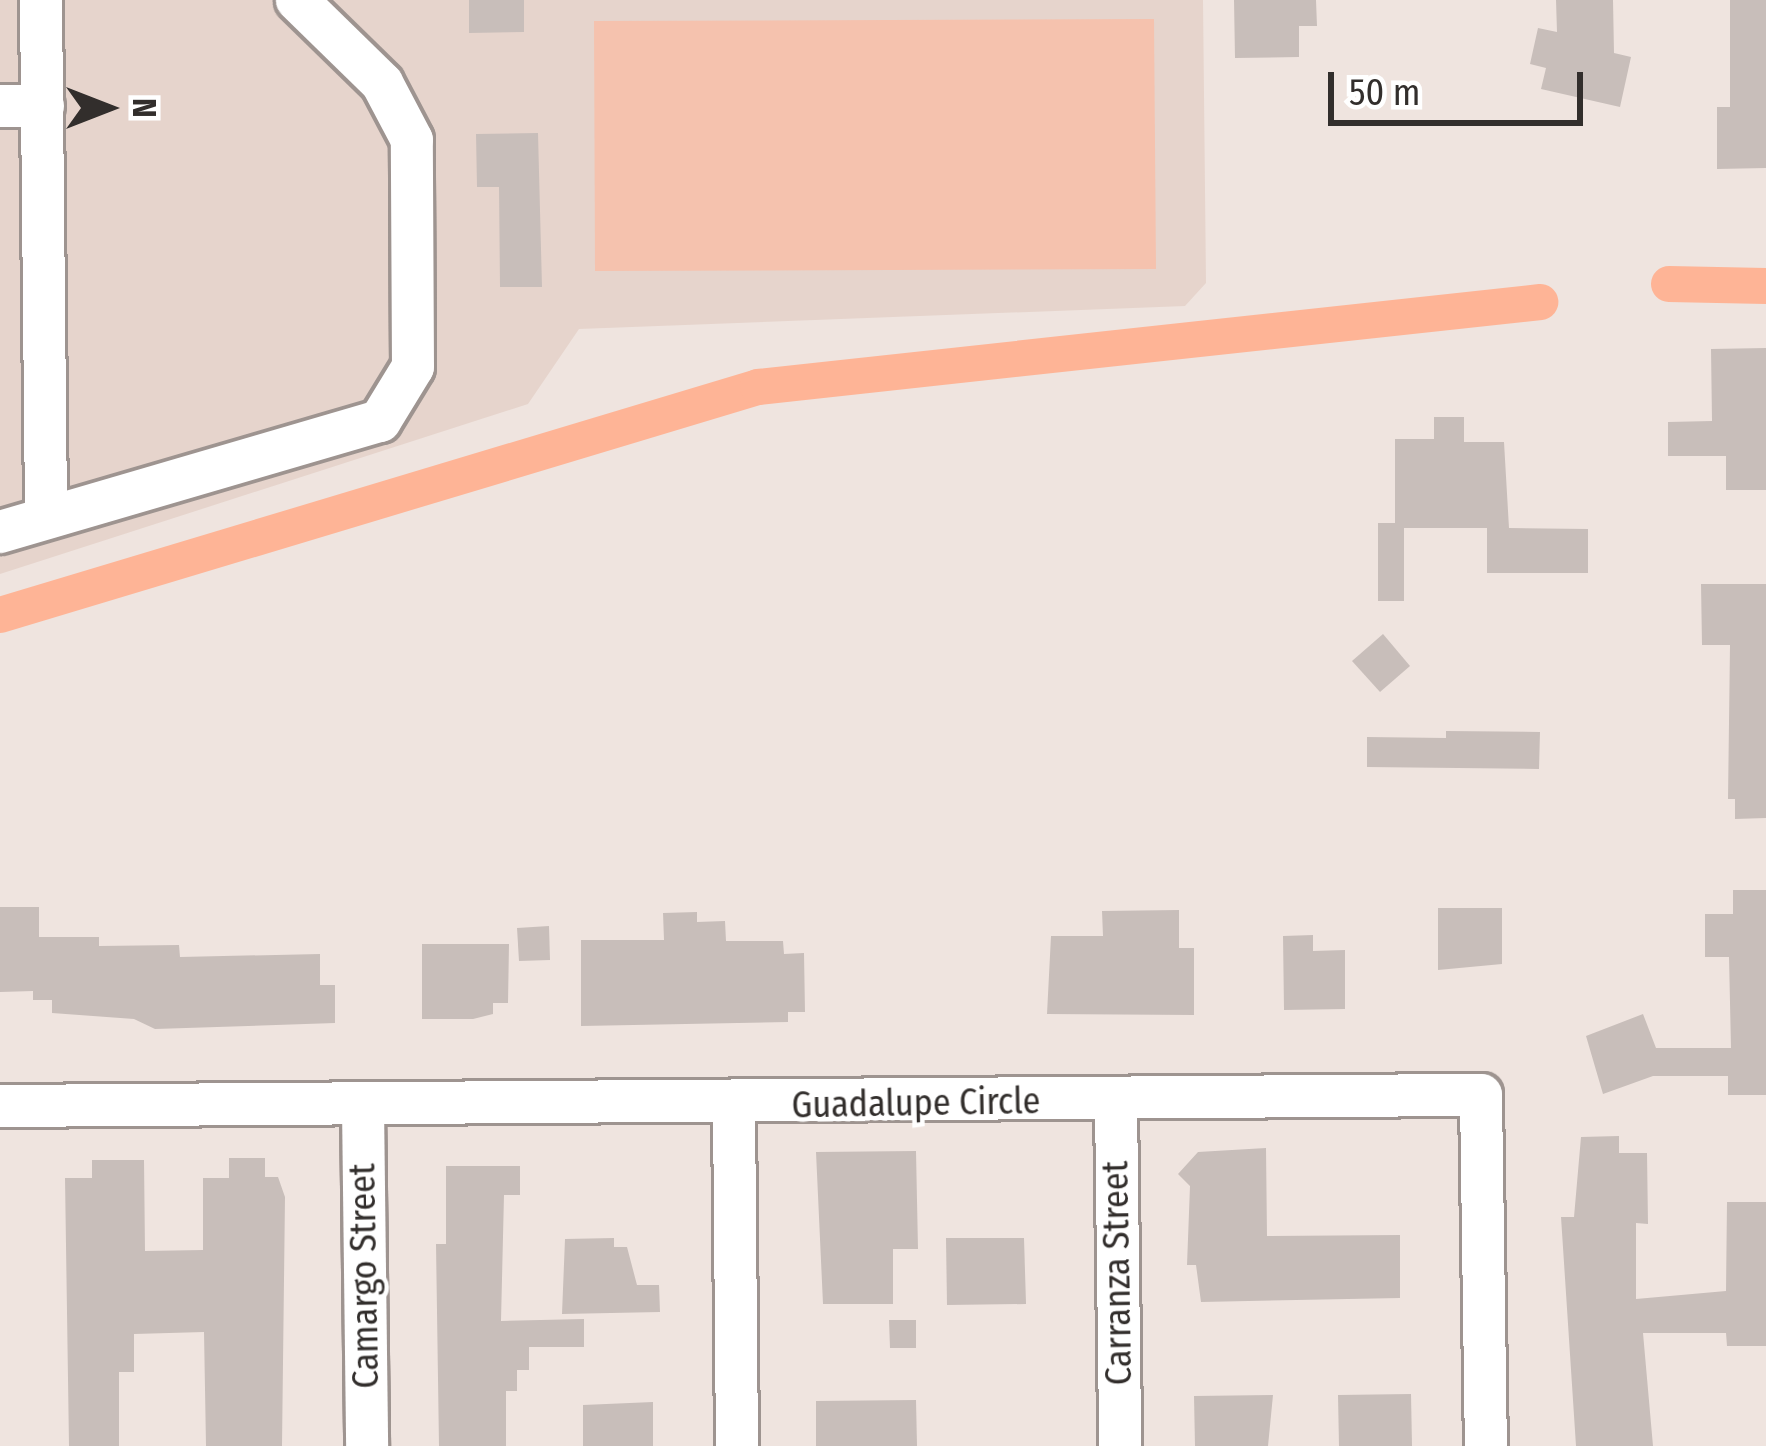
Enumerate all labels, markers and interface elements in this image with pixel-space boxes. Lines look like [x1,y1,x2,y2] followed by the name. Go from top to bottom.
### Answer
[48,48,168,168] north arrow
[1334,48,1589,122] scale bar
[1349,71,1420,115] text: 50 m
[124,98,164,118] text: N
[791,1080,1041,1128] street label: Guadalupe Circle
[1094,1160,1142,1386] street label: Carranza Street
[341,1163,389,1389] street label: Camargo Street

